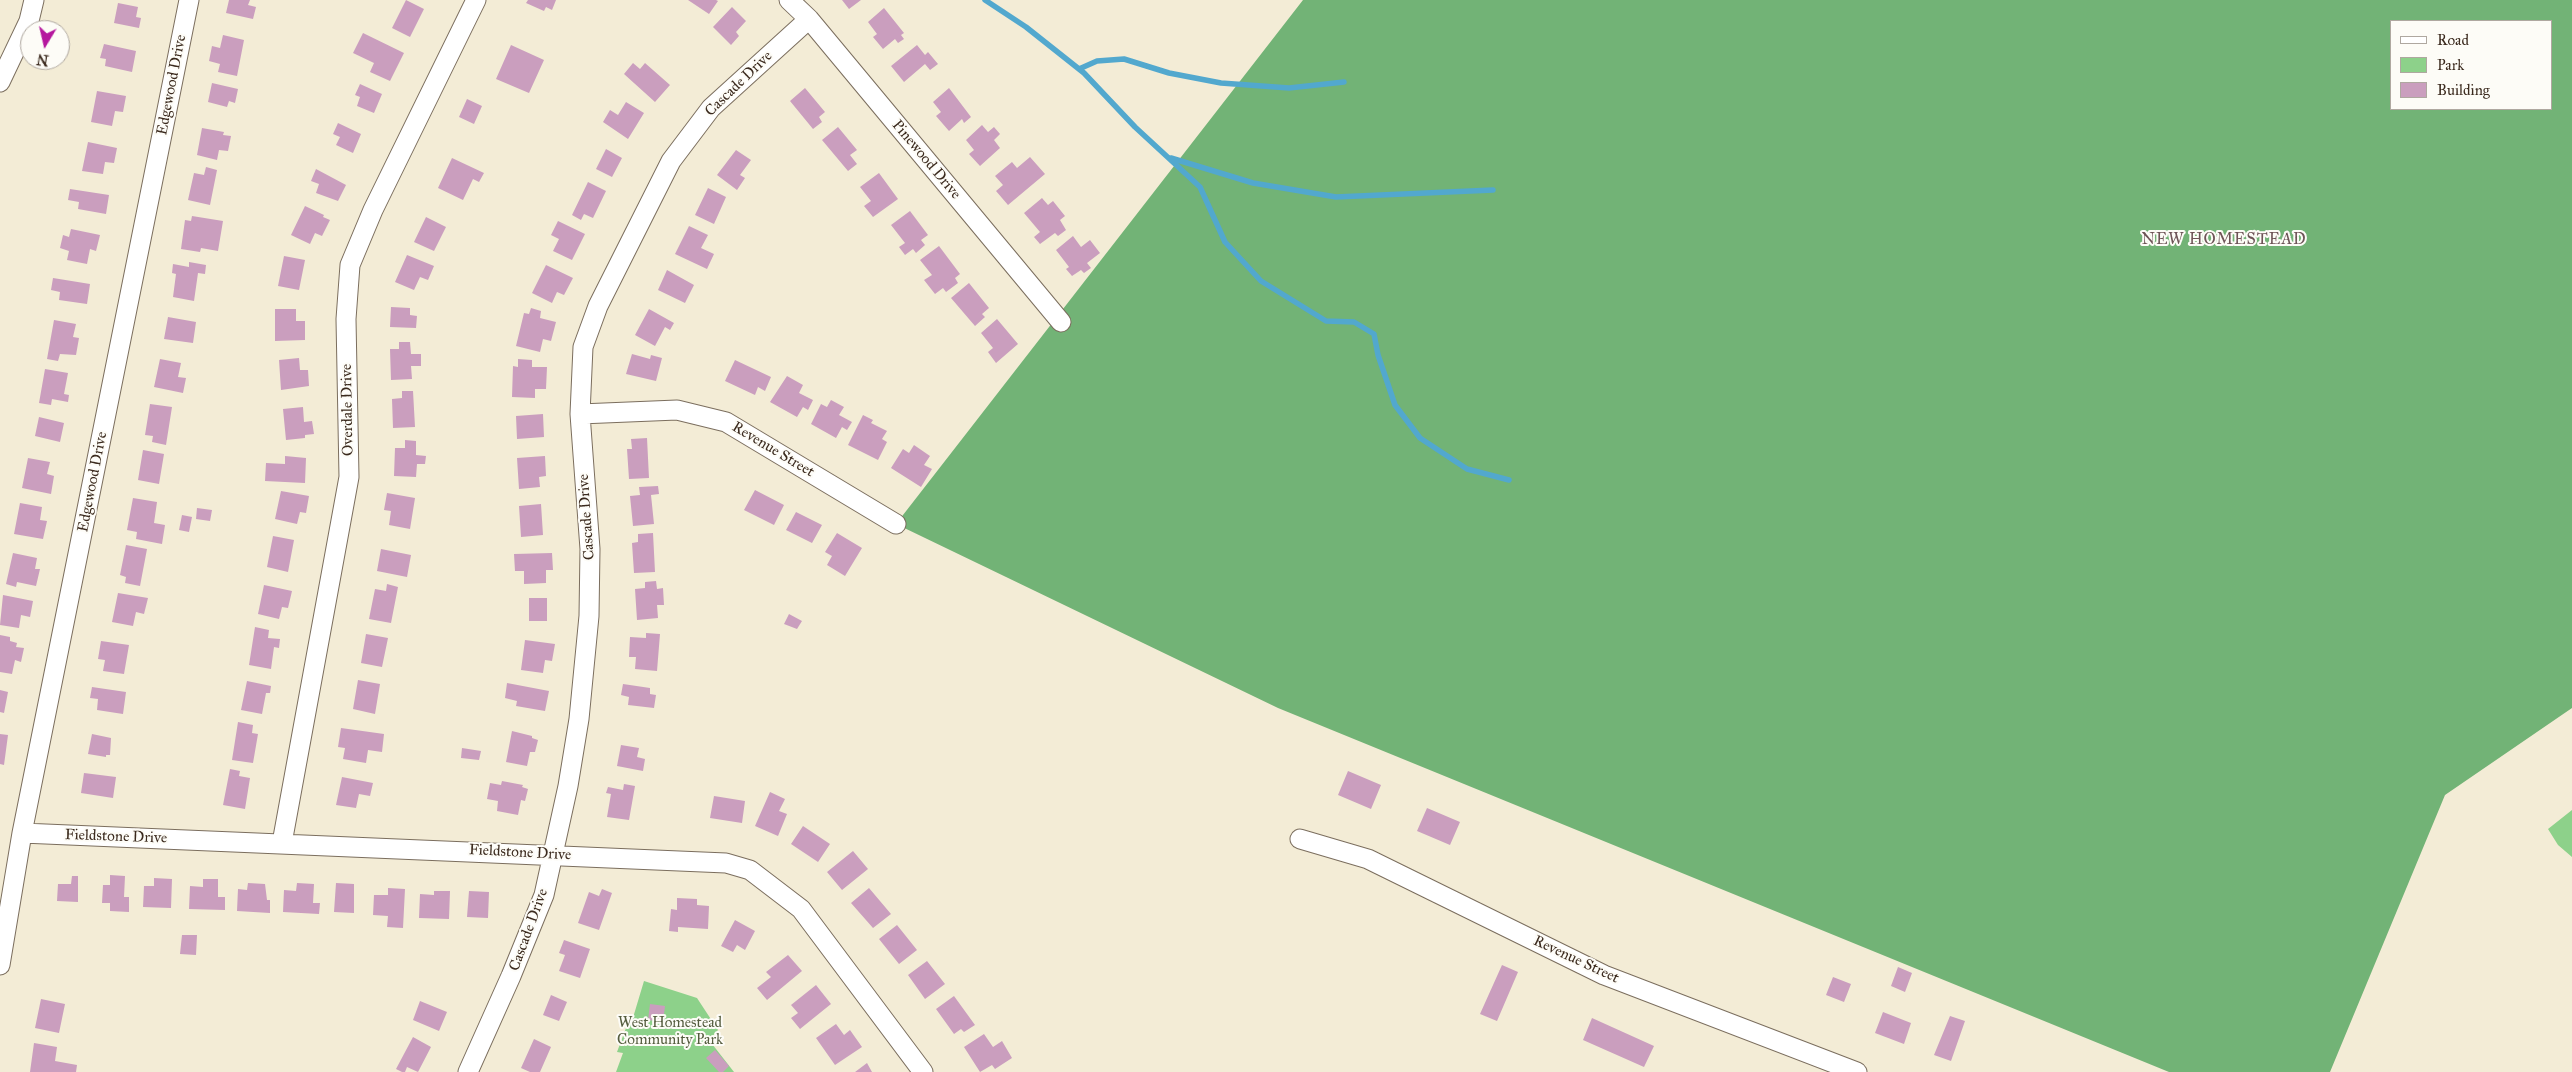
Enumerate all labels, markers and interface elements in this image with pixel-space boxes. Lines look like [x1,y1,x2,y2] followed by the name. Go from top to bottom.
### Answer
[20,20,70,70] north arrow
[2390,20,2552,110] legend
[2437,31,2469,49] text: Road
[153,33,191,137] street label: Edgewood Drive
[702,48,776,120] street label: Cascade Drive
[36,50,50,69] text: N
[2437,56,2464,74] text: Park
[2437,81,2490,99] text: Building
[888,117,964,203] street label: Pinewood Drive
[2140,230,2308,250] district label: NEW HOMESTEAD
[338,364,358,456] street label: Overdale Drive
[729,418,817,482] street label: Revenue Street
[74,430,112,534] street label: Edgewood Drive
[575,473,599,561] street label: Cascade Drive
[65,826,167,848] street label: Fieldstone Drive
[468,841,572,865] street label: Fieldstone Drive
[506,886,552,974] street label: Cascade Drive
[1530,932,1622,988] street label: Revenue Street
[617,1014,723,1049] park label: West Homestead Community Park

